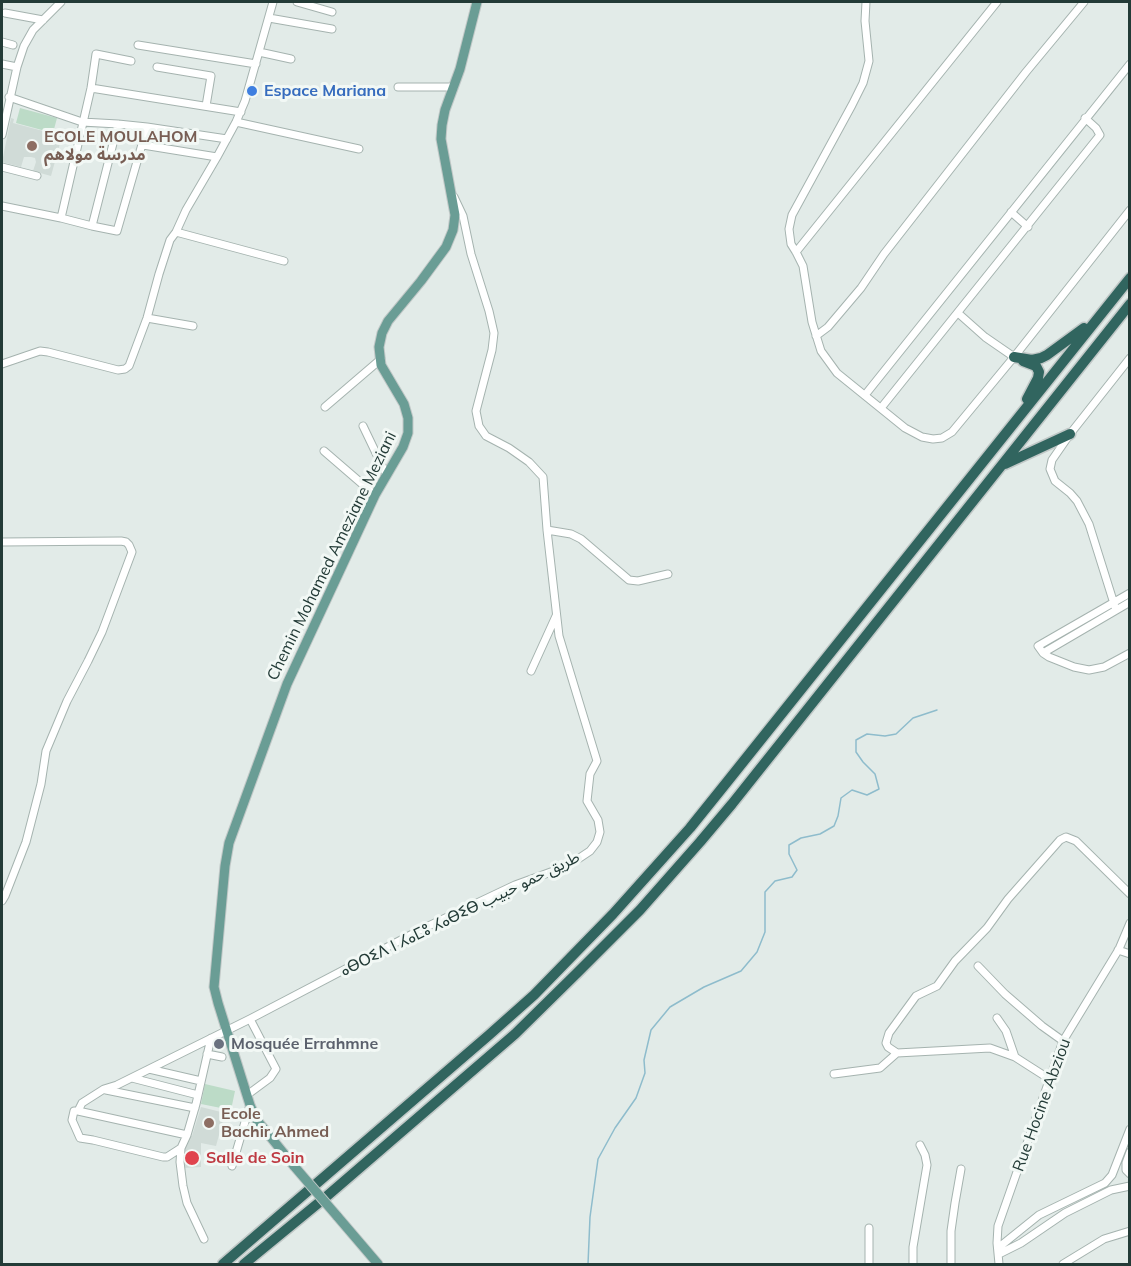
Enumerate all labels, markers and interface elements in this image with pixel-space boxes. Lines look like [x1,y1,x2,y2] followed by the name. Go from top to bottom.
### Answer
[264,81,386,101] place label: Espace Mariana
[245,84,259,98] marker: Espace Mariana
[44,127,198,165] place label: ECOLE MOULAHOM مدرسة مولاهم
[25,139,39,153] marker: ECOLE MOULAHOM مدرسة مولاهم
[263,428,401,684] street label: Chemin Mohamed Ameziane Meziani
[337,848,583,980] street label: ⴰⴱⵔⵉⴷ ⵏ ⵃⴰⵎⵓ ⵃⴰⴱⵉⴱ طريق حمو حبيب
[231,1034,378,1054] place label: Mosquée Errahmne
[1009,1036,1075,1174] street label: Rue Hocine Abziou
[212,1037,226,1051] marker: Mosquée Errahmne
[221,1104,329,1142] place label: Ecole Bachir Ahmed
[202,1116,216,1130] marker: Ecole Bachir Ahmed
[206,1148,304,1168] place label: Salle de Soin
[183,1149,201,1167] marker: Salle de Soin

